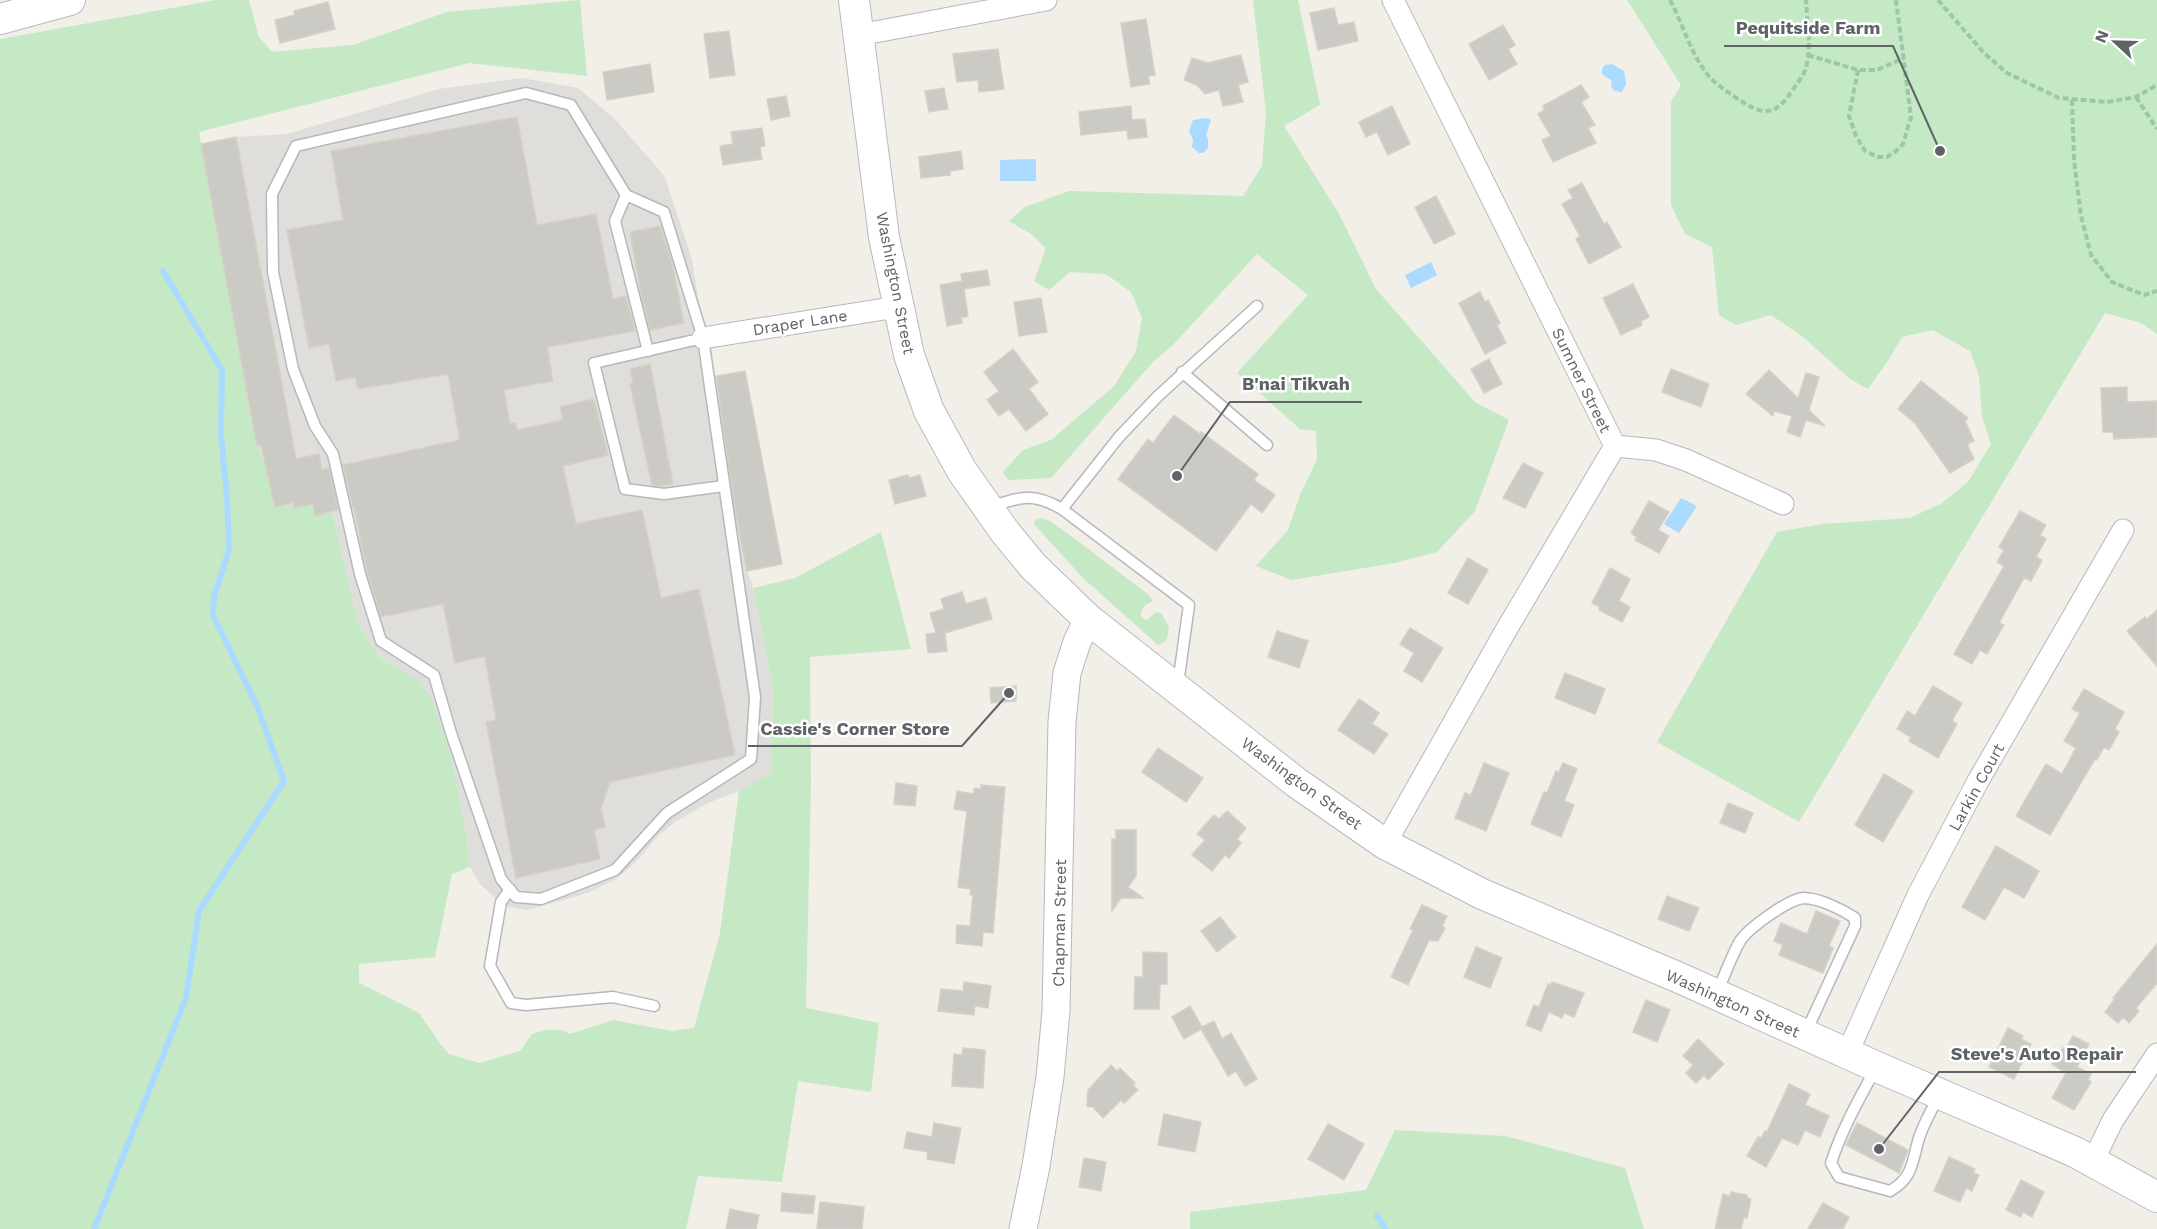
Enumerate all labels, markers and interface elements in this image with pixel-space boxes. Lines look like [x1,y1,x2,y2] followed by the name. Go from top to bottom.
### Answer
[1724,10,1893,46] callout: Pequitside Farm
[2085,12,2145,72] north arrow
[1736,17,1880,38] text: Pequitside Farm
[2091,28,2113,46] text: N
[872,210,919,356] street label: Washington Street
[751,306,849,339] street label: Draper Lane
[1548,325,1615,436] street label: Sumner Street
[1230,366,1362,402] callout: B'nai Tikvah
[1242,373,1350,394] text: B'nai Tikvah
[748,710,962,746] callout: Cassie's Corner Store
[760,718,950,739] text: Cassie's Corner Store
[1238,733,1366,834] street label: Washington Street
[1945,740,2008,834] street label: Larkin Court
[1049,859,1070,987] street label: Chapman Street
[1663,965,1803,1042] street label: Washington Street
[1939,1036,2136,1072] callout: Steve's Auto Repair
[1951,1043,2124,1064] text: Steve's Auto Repair

